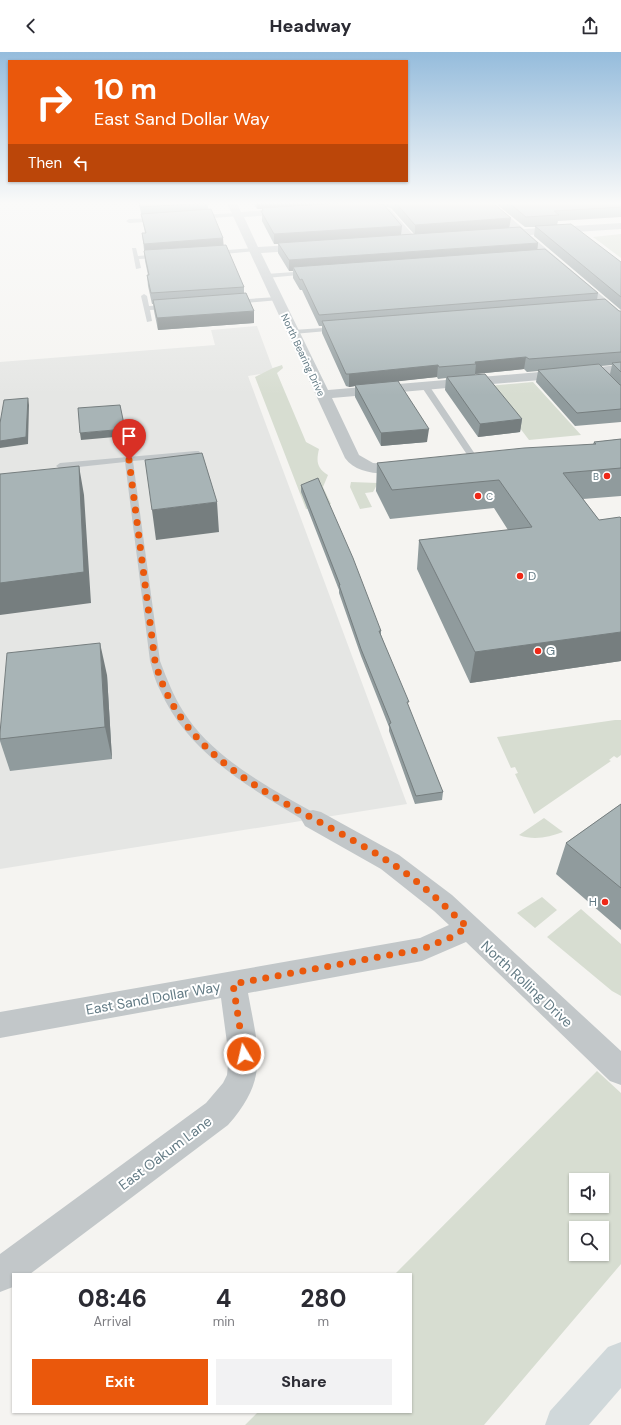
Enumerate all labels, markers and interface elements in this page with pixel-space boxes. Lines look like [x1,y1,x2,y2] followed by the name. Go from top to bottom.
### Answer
[270,14,351,38] text: Headway
[20,15,42,37] icon: back
[579,15,601,37] icon: share
[94,71,157,108] text: 10 m
[28,76,80,128] icon: right
[94,107,269,131] text: East Sand Dollar Way
[70,152,92,174] icon: left
[28,153,62,173] text: Then
[278,312,328,399] street label: North Bearing Drive
[112,419,146,460] pin
[118,425,140,447] icon: arrive
[593,470,599,483] place label: B
[602,471,612,481] marker: B
[486,490,493,503] place label: C
[473,491,483,501] marker: C
[528,568,536,584] place label: D
[515,571,525,581] marker: D
[546,643,555,659] place label: G
[533,646,543,656] marker: G
[589,894,597,910] place label: H
[600,897,610,907] marker: H
[477,937,577,1031] street label: North Rolling Drive
[84,977,222,1019] street label: East Sand Dollar Way
[223,1033,265,1075] position arrow
[115,1112,215,1194] street label: East Oakum Lane
[569,1173,609,1261] map controls
[569,1173,609,1213] button: sound
[569,1221,609,1261] button: search
[78,1283,147,1314] text: 08:46
[216,1283,232,1314] text: 4
[300,1283,346,1314] text: 280
[93,1313,131,1330] text: Arrival
[213,1313,235,1330] text: min
[318,1313,329,1330] text: m
[32,1359,208,1405] button: Exit
[216,1359,392,1405] button: Share

